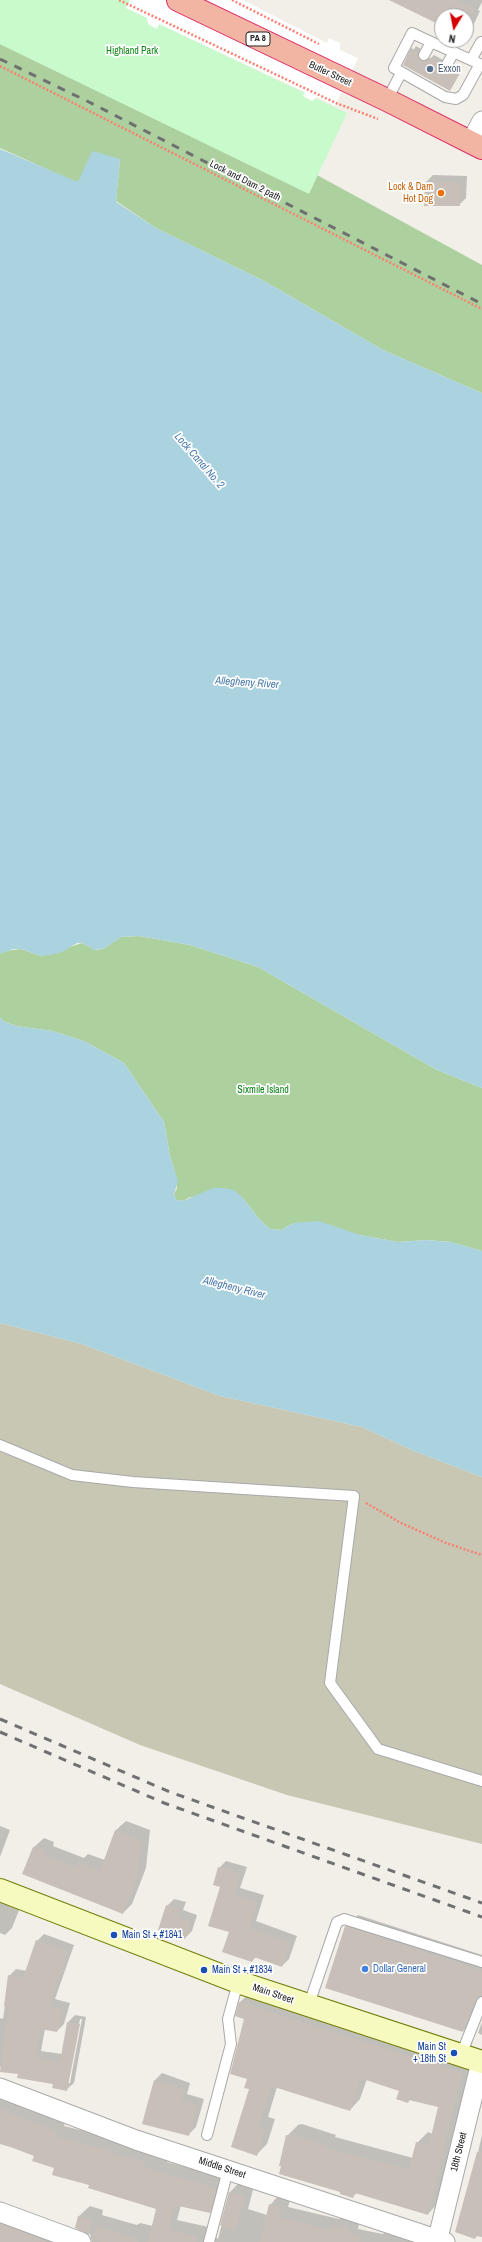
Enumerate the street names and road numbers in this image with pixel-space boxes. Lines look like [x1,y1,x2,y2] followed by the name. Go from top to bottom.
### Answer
[246,32,270,46] road number: PA 8
[307,59,353,89] street label: Butler Street
[208,158,282,204] street label: Lock and Dam 2 path
[251,1981,295,2007] street label: Main Street
[448,2131,470,2173] street label: 18th Street
[197,2155,247,2181] street label: Middle Street

